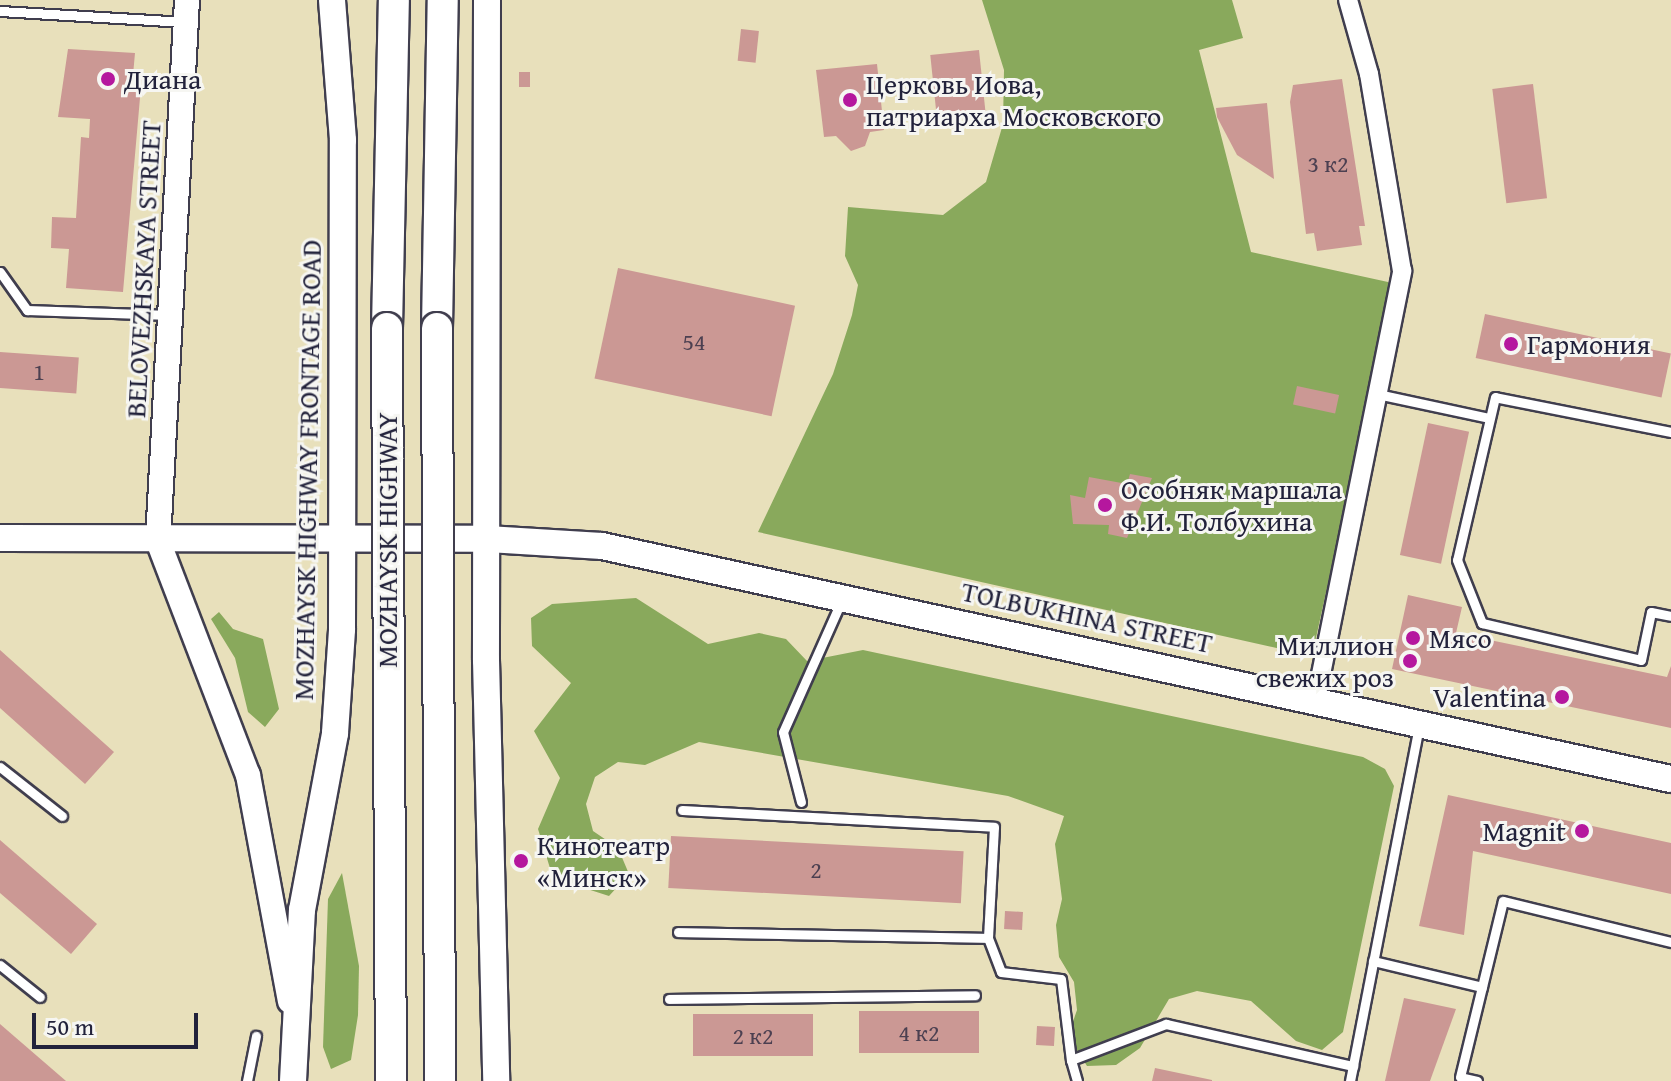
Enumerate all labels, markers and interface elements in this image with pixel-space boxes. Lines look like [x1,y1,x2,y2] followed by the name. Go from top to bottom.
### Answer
[124,62,201,96] place label: Диана
[866,67,1161,133] place label: Церковь Иова, патриарха Московского
[99,70,117,88] marker: Диана
[841,91,859,109] marker: Церковь Иова, патриарха Московского
[118,119,168,419] street label: BELOVEZHSKAYA STREET
[1308,150,1348,178] house number: 3 к2
[286,239,328,701] street label: MOZHAYSK HIGHWAY FRONTAGE ROAD
[1527,327,1650,361] place label: Гармония
[682,328,706,356] house number: 54
[1502,335,1520,353] marker: Гармония
[33,358,45,386] house number: 1
[370,412,404,668] street label: MOZHAYSK HIGHWAY
[1121,472,1342,538] place label: Особняк маршала Ф.И. Толбухина
[1096,496,1114,514] marker: Особняк маршала Ф.И. Толбухина
[959,574,1215,660] street label: TOLBUKHINA STREET
[1429,621,1492,655] place label: Мясо
[1256,628,1394,694] place label: Миллион свежих роз
[1404,629,1422,647] marker: Мясо
[1401,652,1419,670] marker: Миллион свежих роз
[1433,680,1546,714] place label: Valentina
[1553,688,1571,706] marker: Valentina
[1482,814,1566,848] place label: Magnit
[1573,822,1591,840] marker: Magnit
[537,828,670,894] place label: Кинотеатр «Минск»
[512,852,530,870] marker: Кинотеатр «Минск»
[810,856,822,884] house number: 2
[36,997,202,1047] scale bar
[46,1009,94,1044] text: 50 m
[899,1019,939,1047] house number: 4 к2
[733,1022,773,1050] house number: 2 к2

